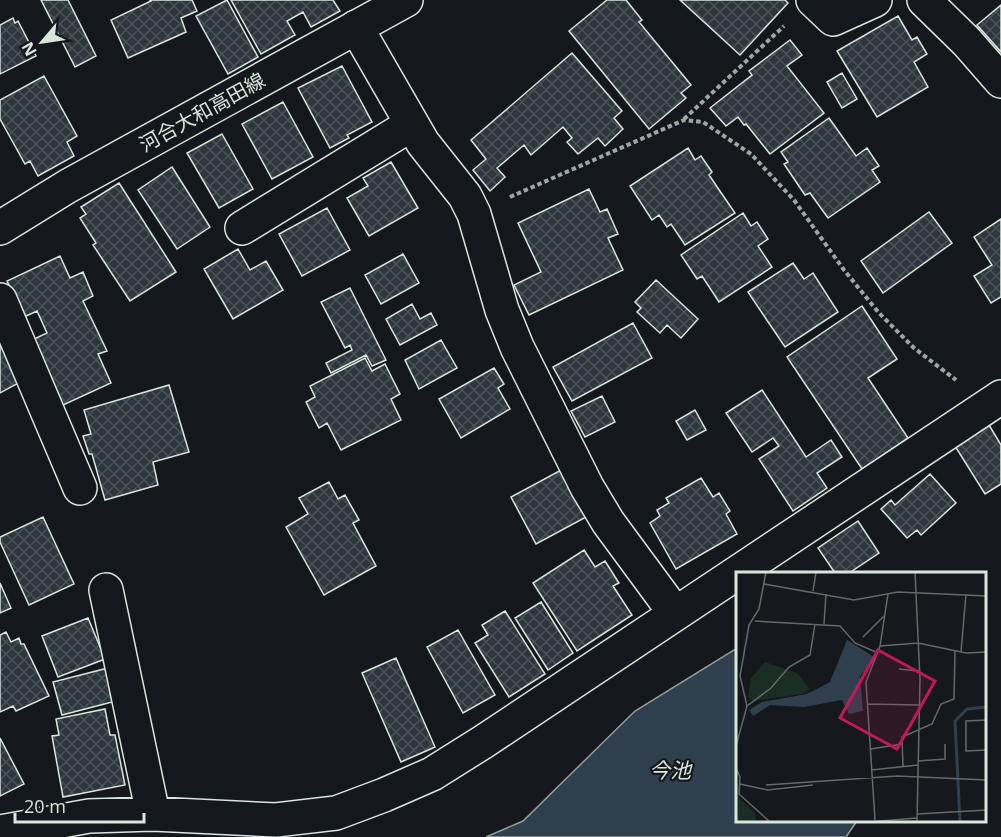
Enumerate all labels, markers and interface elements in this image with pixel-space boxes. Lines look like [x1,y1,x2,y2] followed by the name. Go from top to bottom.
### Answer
[12,12,72,72] north arrow
[16,38,42,60] text: N
[134,66,270,158] street label: 河合大和高田線
[736,572,986,822] inset map
[649,756,693,784] water label: 今池
[15,786,144,824] scale bar
[24,794,66,818] text: 20 m

